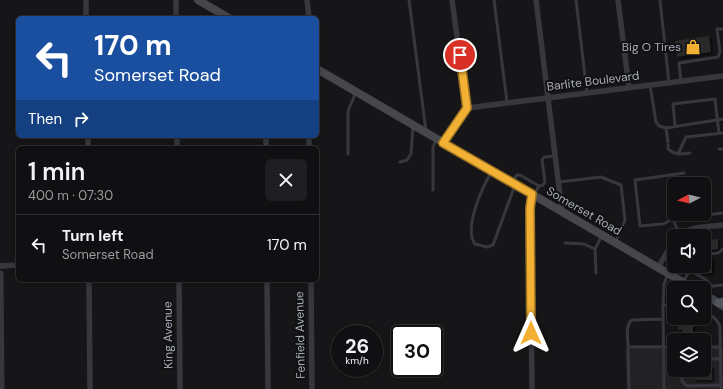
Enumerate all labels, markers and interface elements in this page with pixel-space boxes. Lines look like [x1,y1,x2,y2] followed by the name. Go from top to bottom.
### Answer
[94,27,172,64] text: 170 m
[28,32,80,84] icon: left
[443,38,477,72] pin
[684,38,702,56] shop icon: Big O Tires
[622,39,681,55] place label: Big O Tires
[449,44,471,66] icon: arrive
[94,63,221,87] text: Somerset Road
[546,67,640,95] street label: Barlite Boulevard
[70,108,92,130] icon: right
[28,109,62,129] text: Then
[28,156,85,187] text: 1 min
[265,159,307,201] button: close
[667,177,711,221] north arrow
[667,177,711,377] map controls
[543,183,625,239] street label: Somerset Road
[28,187,113,204] text: 400 m · 07:30
[62,226,123,246] text: Turn left
[667,229,711,273] button: sound
[28,234,50,256] icon: left
[267,235,307,255] text: 170 m
[62,246,154,263] text: Somerset Road
[667,281,711,325] button: search
[291,291,309,379] street label: Fenfield Avenue
[159,301,177,369] street label: King Avenue
[510,312,552,354] position arrow
[391,325,443,377] speed limit sign: 30
[345,333,369,359] text: 26
[667,333,711,377] button: layers
[345,354,369,367] text: km/h

